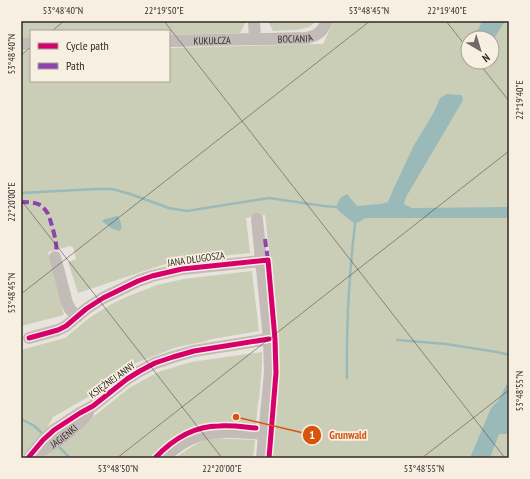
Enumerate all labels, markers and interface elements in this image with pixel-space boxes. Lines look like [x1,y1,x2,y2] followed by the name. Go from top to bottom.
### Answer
[43,4,83,17] text: 53°48'40"N
[144,4,184,17] text: 22°19'50"E
[349,4,389,17] text: 53°48'45"N
[427,4,467,17] text: 22°19'40"E
[30,30,170,82] legend
[278,30,314,45] street label: BOCIANIA
[460,30,500,70] north arrow
[193,33,231,47] street label: KUKUŁCZA
[5,34,18,74] text: 53°48'40"N
[66,38,109,53] text: Cycle path
[479,51,493,65] text: N
[66,58,84,73] text: Path
[513,80,526,120] text: 22°19'40"E
[5,182,18,222] text: 22°20'00"E
[166,249,226,270] street label: JANA DŁUGOSZA
[5,273,18,313] text: 53°48'45"N
[86,359,138,401] street label: KSIĘŻNEJ ANNY
[513,371,526,411] text: 53°48'55"N
[47,421,80,451] street label: JAGIENKI
[302,423,375,446] callout: Grunwald
[309,427,315,442] text: 1
[329,428,367,442] text: Grunwald
[98,462,138,475] text: 53°48'50"N
[202,462,242,475] text: 22°20'00"E
[404,462,444,475] text: 53°48'55"N

